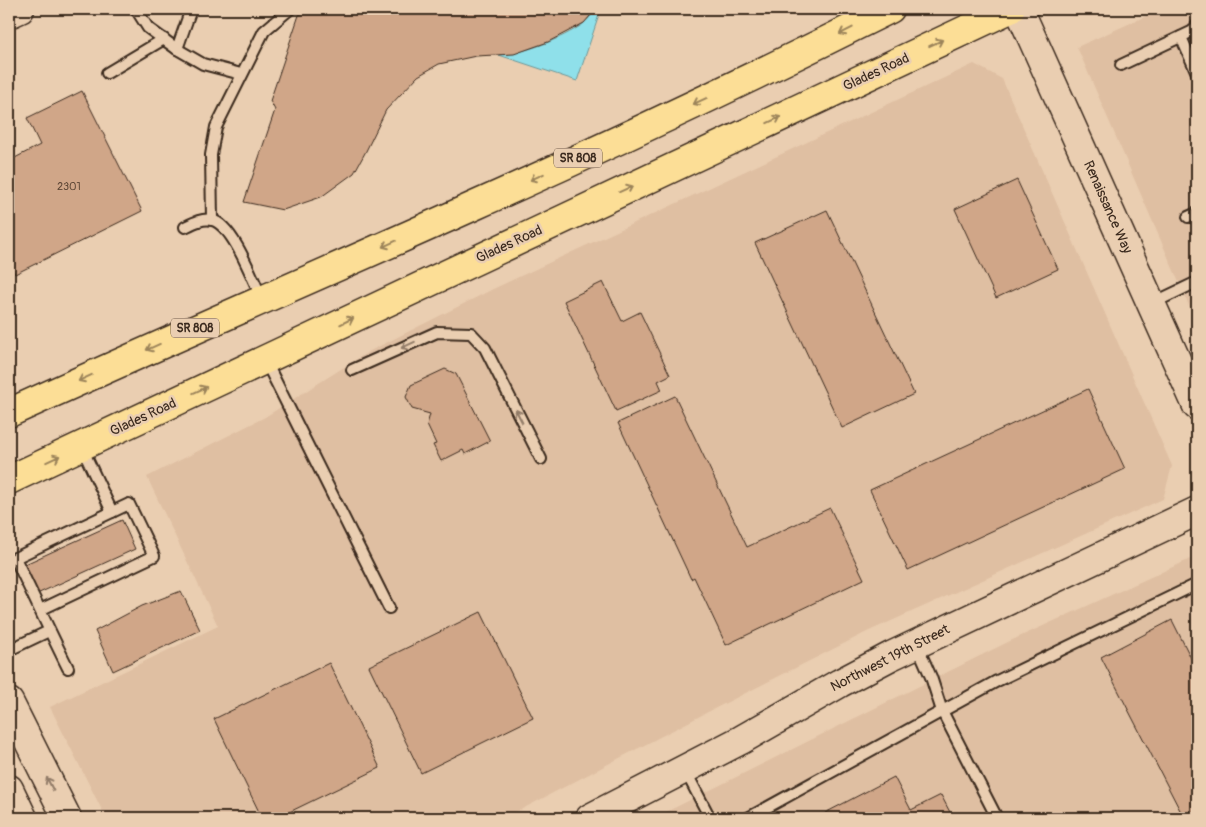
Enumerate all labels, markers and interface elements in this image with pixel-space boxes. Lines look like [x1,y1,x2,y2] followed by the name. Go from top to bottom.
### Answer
[839,26,854,36] one-way arrow
[928,38,943,47] one-way arrow
[840,49,912,95] street label: Glades Road
[693,97,708,106] one-way arrow
[766,115,781,124] one-way arrow
[554,148,602,168] road number: SR 808
[1080,158,1136,256] street label: Renaissance Way
[530,173,545,182] one-way arrow
[57,180,81,193] house number: 2301
[618,183,633,193] one-way arrow
[473,221,545,267] street label: Glades Road
[382,239,397,249] one-way arrow
[339,315,354,325] one-way arrow
[171,318,219,338] road number: SR 808
[401,341,416,350] one-way arrow
[146,342,161,352] one-way arrow
[78,374,93,383] one-way arrow
[192,384,207,394] one-way arrow
[107,394,179,440] street label: Glades Road
[514,408,524,423] one-way arrow
[45,454,60,463] one-way arrow
[828,620,953,695] street label: Northwest 19th Street
[45,776,55,791] one-way arrow

